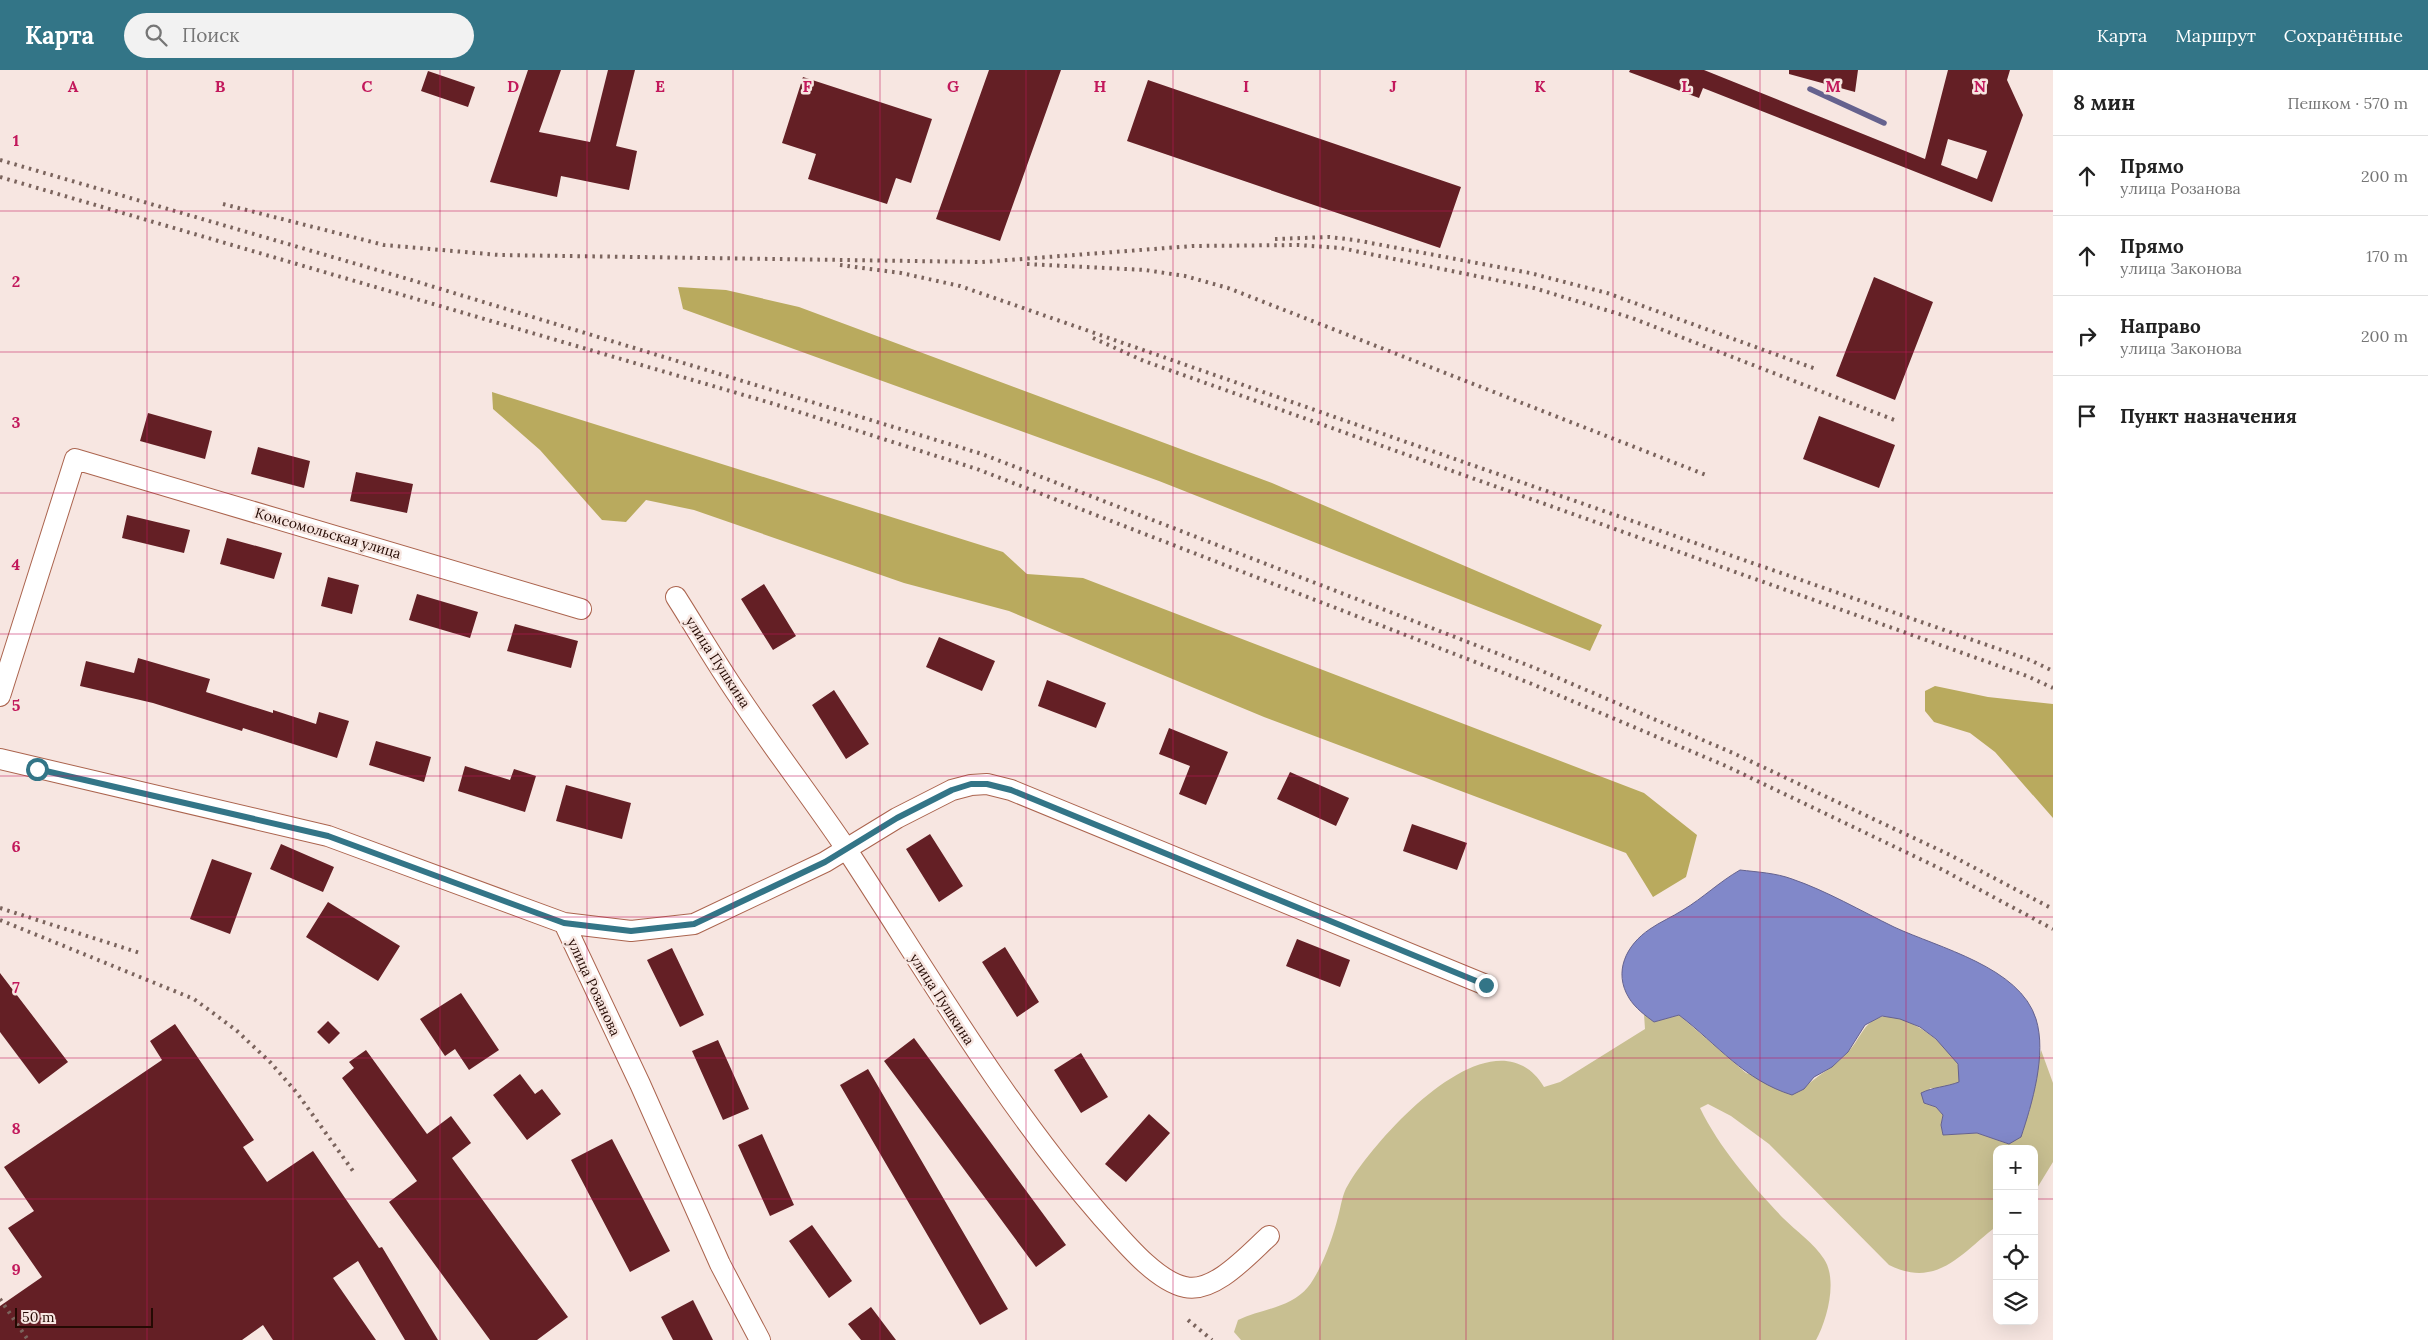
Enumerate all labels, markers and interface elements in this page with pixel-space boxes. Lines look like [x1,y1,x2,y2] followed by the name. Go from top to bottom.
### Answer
[124,13,474,58] search box
[25,20,94,51] text: Карта
[142,21,170,49] icon: search
[182,23,240,47] text: Поиск
[2097,24,2147,47] text: Карта
[2175,24,2256,47] text: Маршрут
[2284,24,2403,47] text: Сохранённые
[68,76,79,96] text: A
[215,76,226,96] text: B
[361,76,373,96] text: C
[507,76,519,96] text: D
[655,76,665,96] text: E
[802,76,812,96] text: F
[947,76,959,96] text: G
[1094,76,1107,96] text: H
[1243,76,1249,96] text: I
[1389,76,1397,96] text: J
[1534,76,1546,96] text: K
[1681,76,1691,96] text: L
[1825,76,1841,96] text: M
[1974,76,1986,96] text: N
[2073,89,2135,116] text: 8 мин
[2288,93,2408,113] text: Пешком · 570 m
[13,130,19,150] text: 1
[2120,154,2184,178] text: Прямо
[2073,162,2101,190] icon: ahead
[2361,166,2408,186] text: 200 m
[2120,178,2241,198] text: улица Розанова
[2120,234,2184,258] text: Прямо
[2073,242,2101,270] icon: ahead
[2366,246,2408,266] text: 170 m
[2120,258,2242,278] text: улица Законова
[12,271,20,291] text: 2
[2120,314,2201,338] text: Направо
[2073,322,2101,350] icon: right
[2361,326,2408,346] text: 200 m
[2120,338,2242,358] text: улица Законова
[2073,402,2101,430] icon: arrive
[2120,404,2297,428] text: Пункт назначения
[12,412,21,432] text: 3
[253,504,403,562] street label: Комсомольская улица
[12,554,21,574] text: 4
[682,613,754,711] street label: улица Пушкина
[12,695,21,715] text: 5
[26,758,49,781] route start
[11,836,21,856] text: 6
[564,935,624,1039] street label: улица Розанова
[906,950,978,1048] street label: улица Пушкина
[1475,974,1498,997] route end
[12,977,20,997] text: 7
[11,1118,21,1138] text: 8
[1993,1145,2038,1325] map controls
[1993,1145,2038,1190] button: +
[1993,1190,2038,1235] button: −
[1993,1235,2038,1280] button: locate
[11,1259,21,1279] text: 9
[1993,1280,2038,1325] button: layers
[15,1305,152,1328] scale bar
[22,1308,55,1326] text: 50 m

